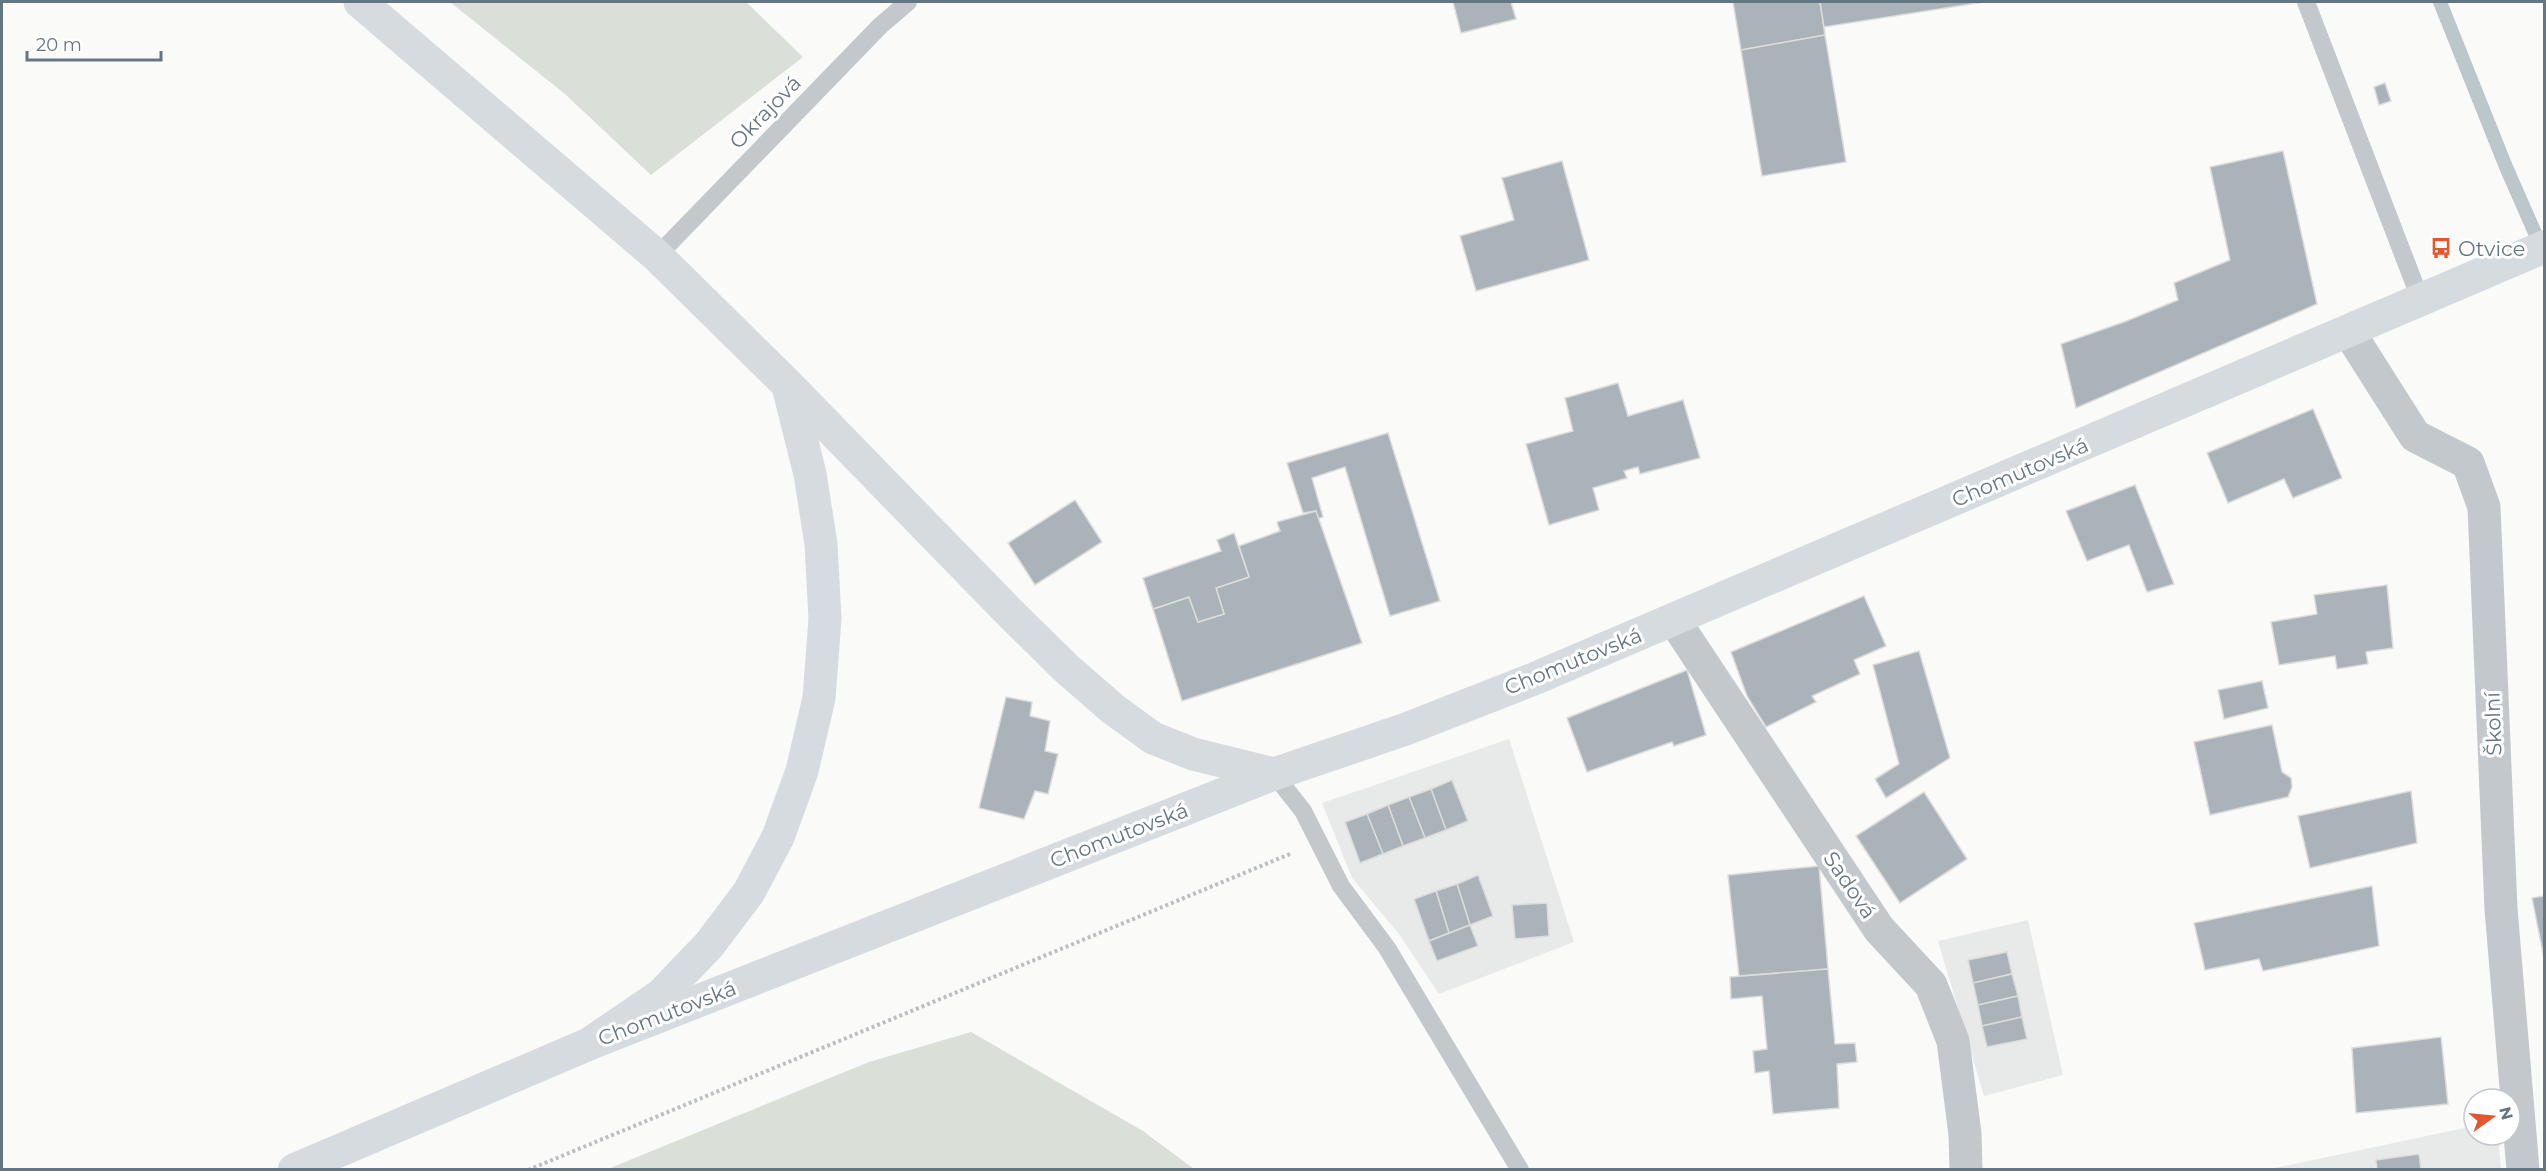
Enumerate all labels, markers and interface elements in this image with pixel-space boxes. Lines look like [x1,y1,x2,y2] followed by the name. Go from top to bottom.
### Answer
[27,24,160,62] scale bar
[36,34,82,56] text: 20 m
[724,70,806,154] street label: Okrajová
[2429,236,2453,260] bus stop icon: Otvice
[2458,236,2525,261] place label: Otvice
[1948,432,2092,512] street label: Chomutovská
[1501,622,1645,700] street label: Chomutovská
[2479,690,2507,756] street label: Školní
[1046,797,1192,873] street label: Chomutovská
[1818,847,1882,923] street label: Sadová
[594,975,740,1051] street label: Chomutovská
[2462,1087,2522,1147] north arrow
[2495,1105,2517,1122] text: N

